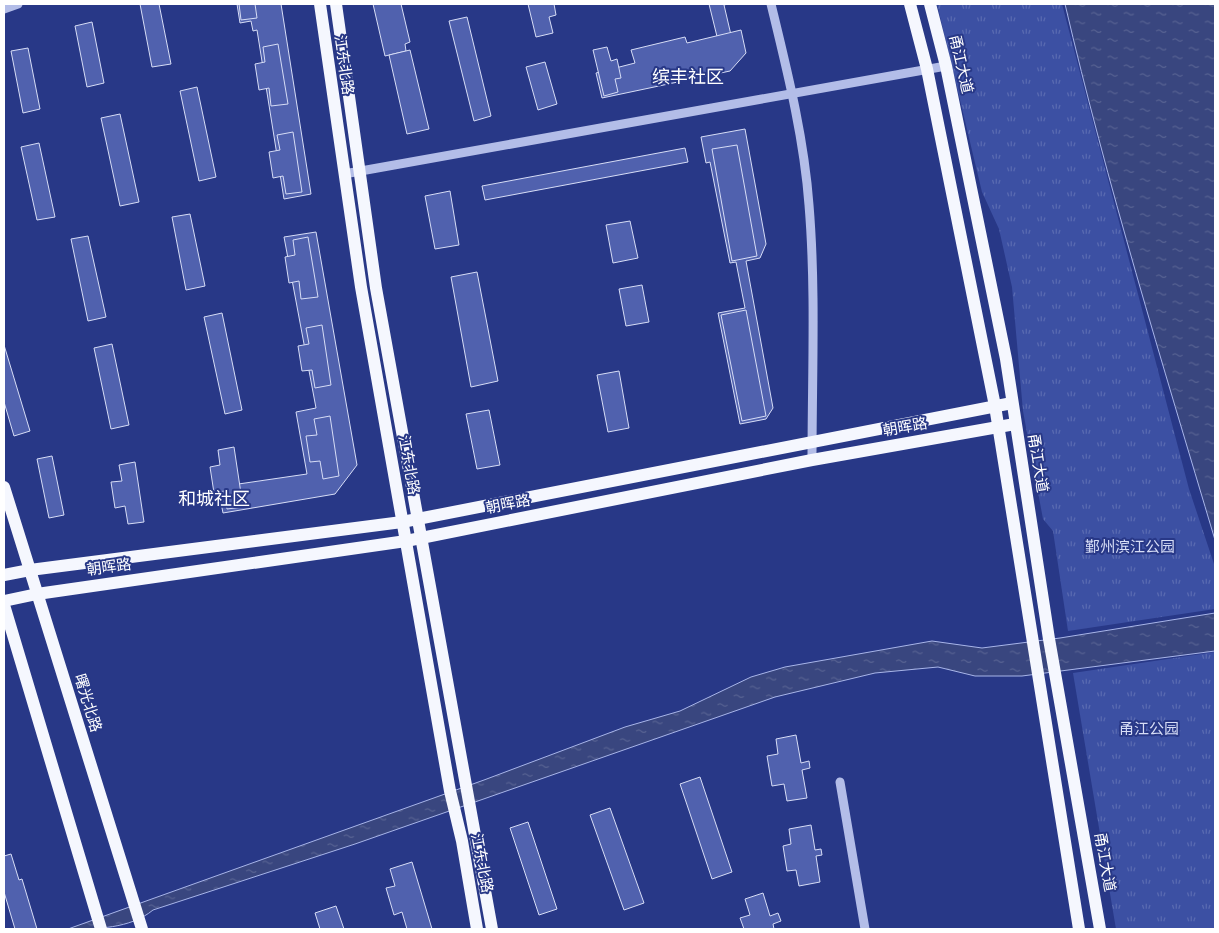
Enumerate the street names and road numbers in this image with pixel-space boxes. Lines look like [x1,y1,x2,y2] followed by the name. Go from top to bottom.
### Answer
[946,33,977,95] street label: 甬江大道
[332,34,358,96] street label: 江东北路
[881,413,929,439] street label: 朝晖路
[1025,432,1053,494] street label: 甬江大道
[396,434,424,496] street label: 江东北路
[484,490,532,516] street label: 朝晖路
[85,554,132,578] street label: 朝晖路
[72,671,106,734] street label: 曙光北路
[1092,831,1120,893] street label: 甬江大道
[468,832,498,894] street label: 江东北路

